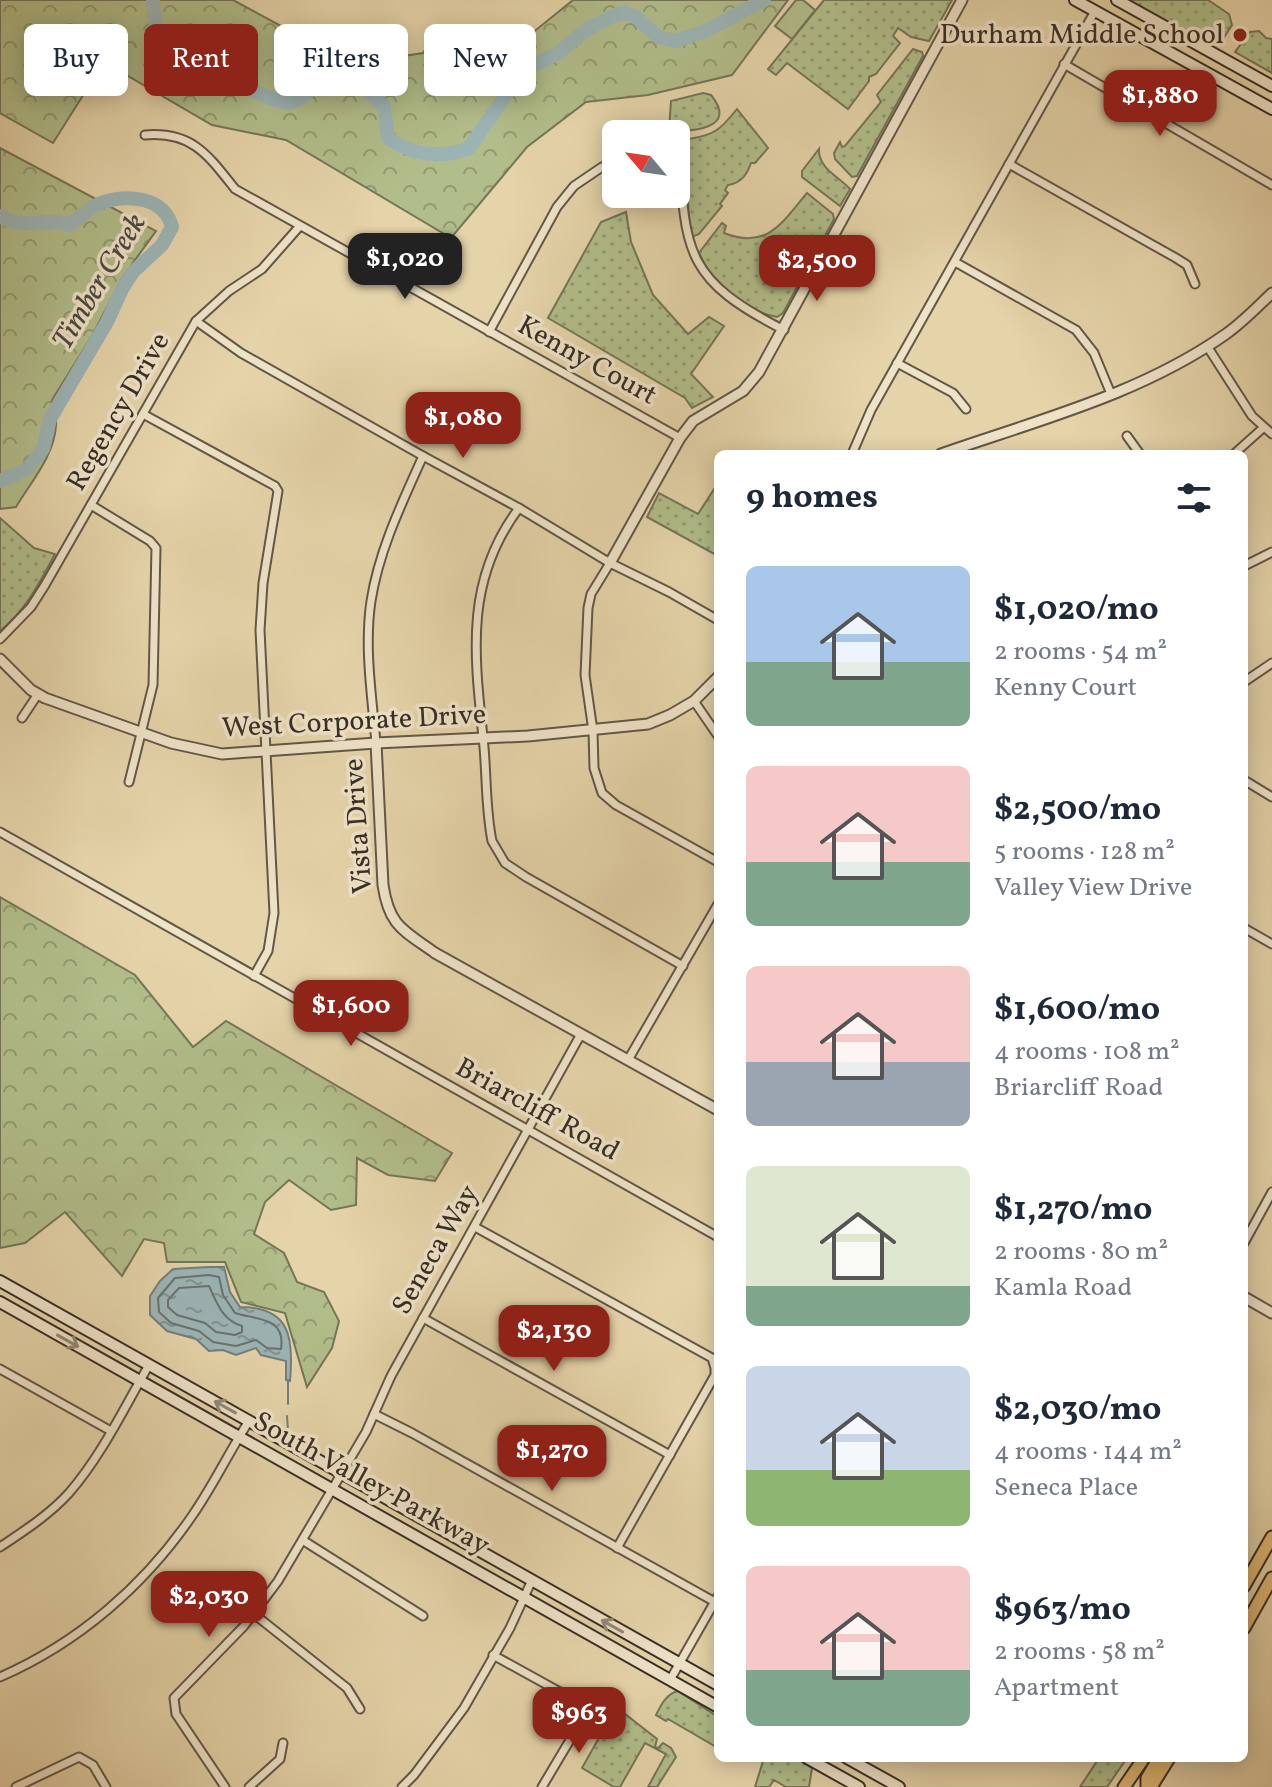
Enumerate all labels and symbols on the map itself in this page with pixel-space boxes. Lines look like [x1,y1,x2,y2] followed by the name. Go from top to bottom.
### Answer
[940,16,1224,55] place label: Durham Middle School
[1231,26,1249,44] marker: Durham Middle School
[1095,70,1225,138] pin: $1,880
[602,120,690,208] north arrow
[43,206,157,358] water label: Timber Creek
[340,233,470,301] pin: $1,020
[752,235,882,303] pin: $2,500
[510,307,664,415] street label: Kenny Court
[58,326,180,498] street label: Regency Drive
[398,392,528,460] pin: $1,080
[221,696,487,748] street label: West Corporate Drive
[335,757,383,895] street label: Vista Drive
[286,980,416,1048] pin: $1,600
[448,1049,626,1171] street label: Briarcliff Road
[383,1178,489,1322] street label: Seneca Way
[489,1305,619,1373] pin: $2,130
[56,1333,79,1349] one-way arrow
[213,1399,237,1415] one-way arrow
[246,1403,496,1565] street label: South Valley Parkway
[487,1425,617,1493] pin: $1,270
[144,1571,274,1639] pin: $2,030
[601,1618,624,1634] one-way arrow
[532,1687,626,1755] pin: $963

